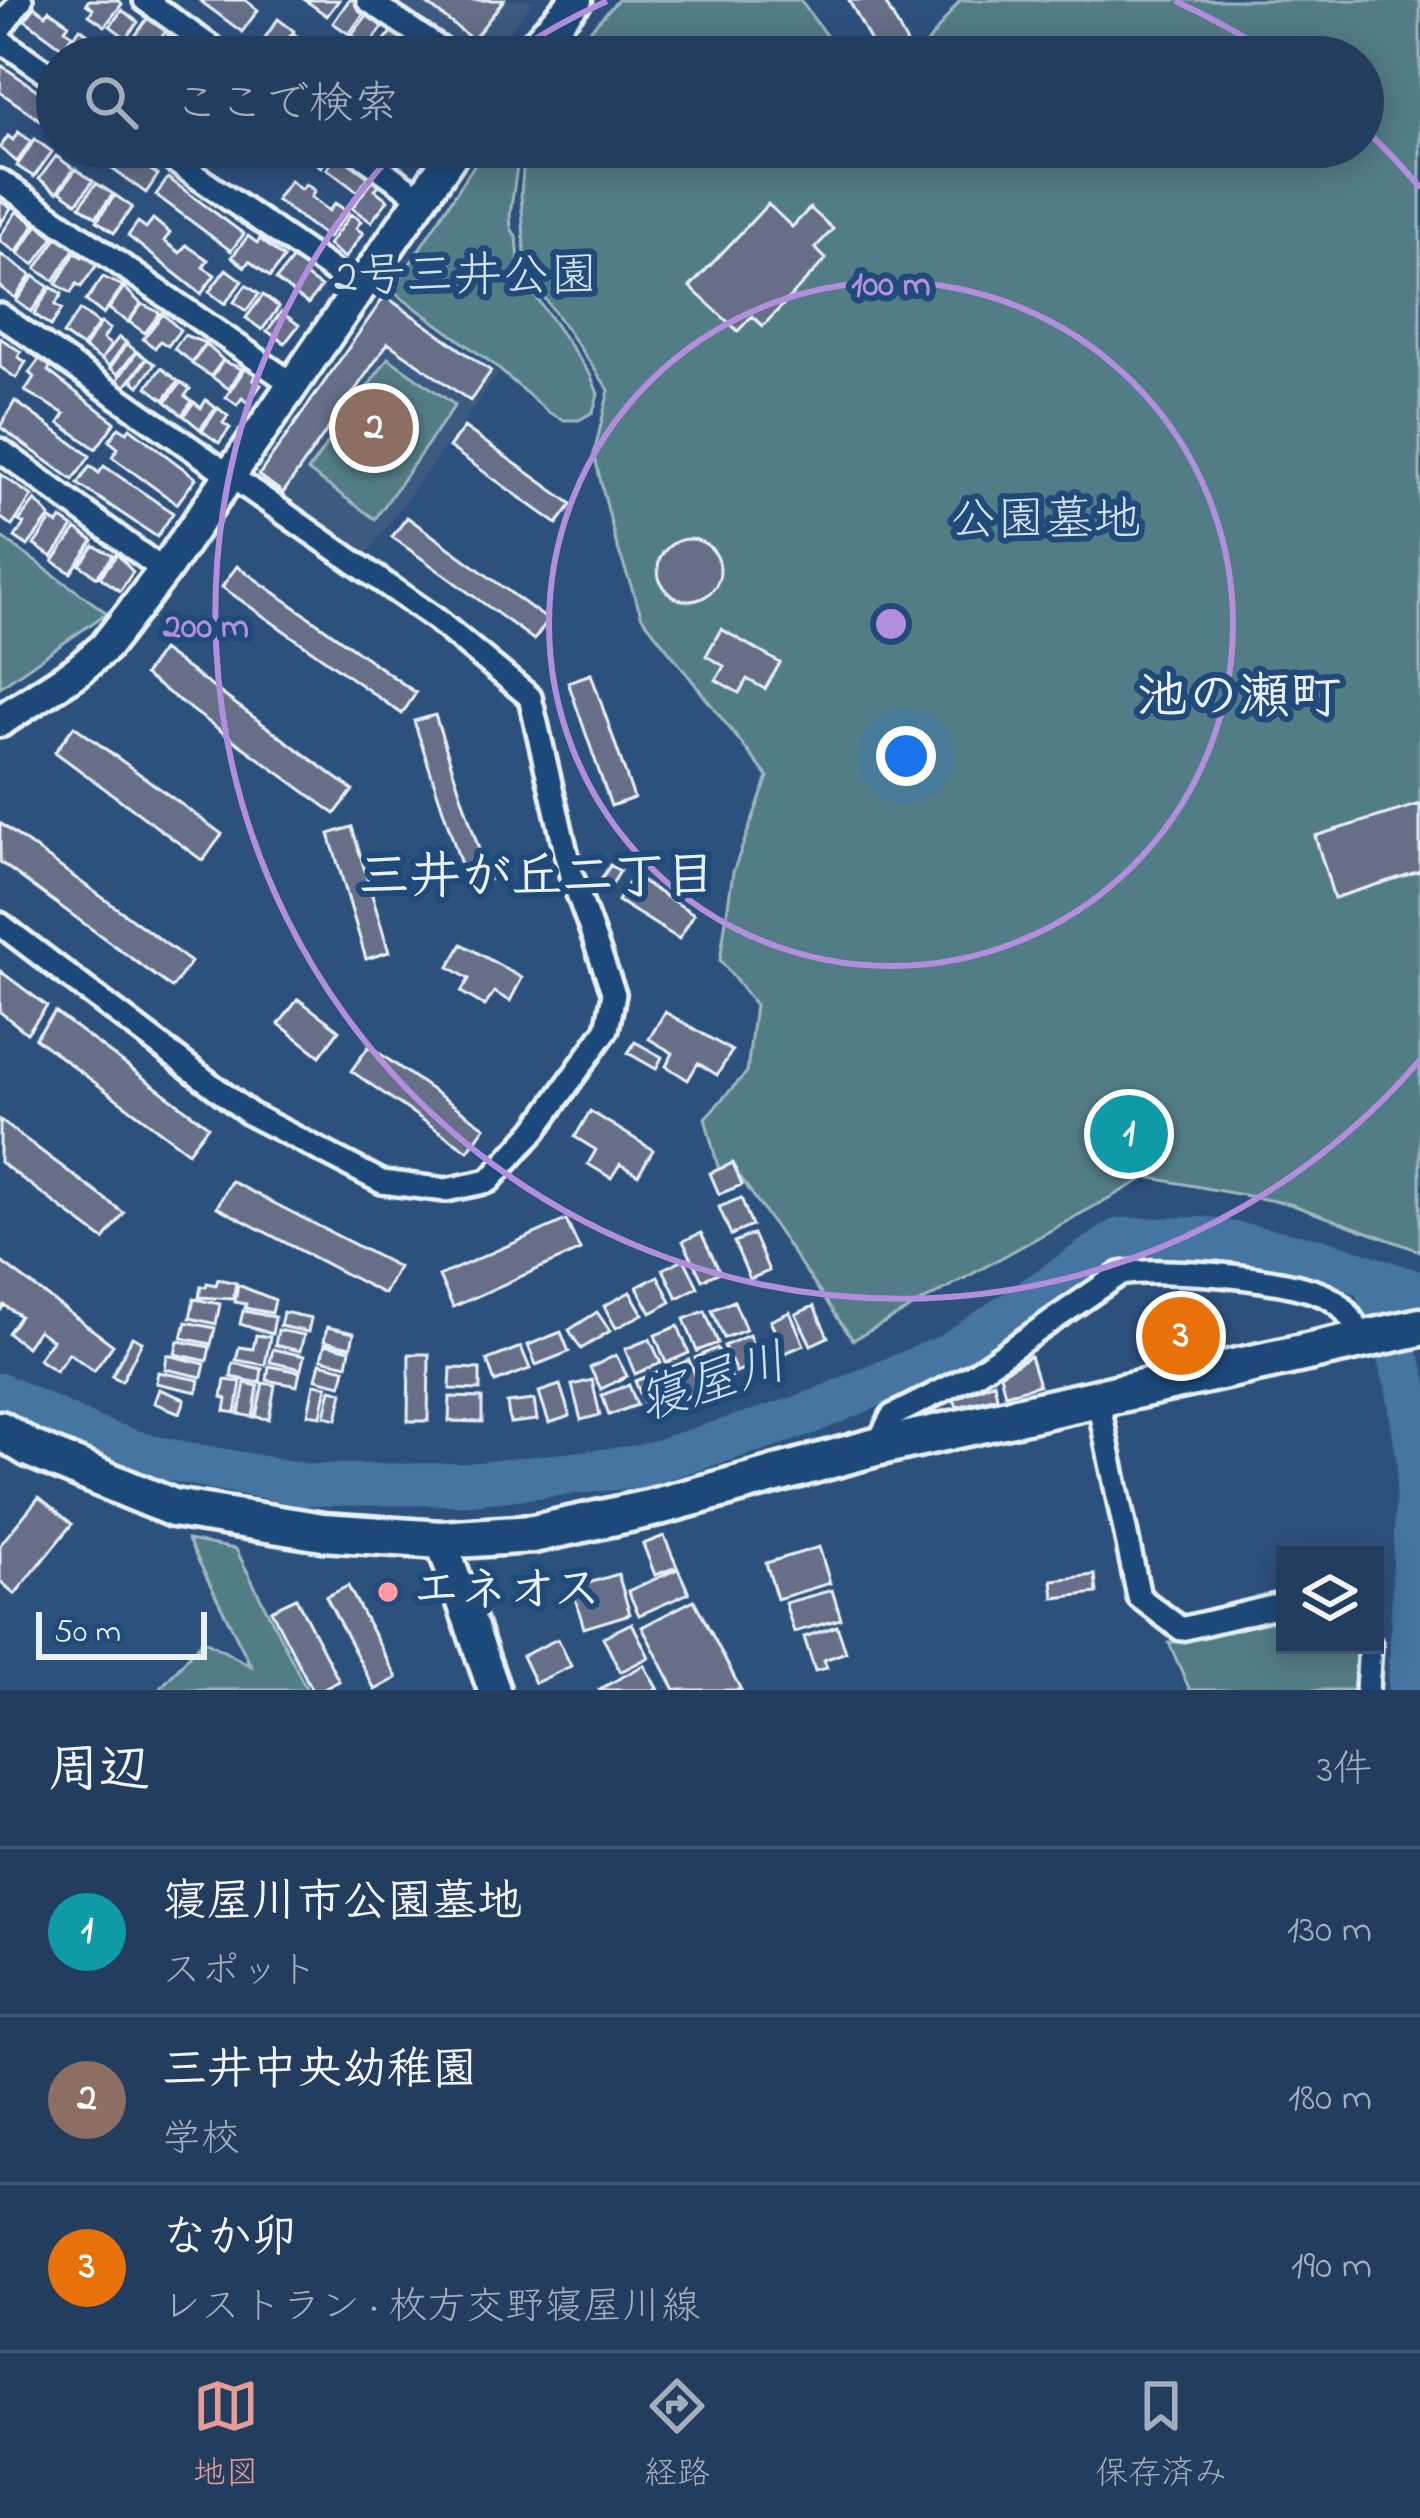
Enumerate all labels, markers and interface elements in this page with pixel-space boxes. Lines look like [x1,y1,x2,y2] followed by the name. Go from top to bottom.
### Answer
[36,36,1384,168] search box
[78,69,144,135] icon: search
[174,73,399,139] text: ここで検索
[334,243,598,313] park label: 2号三井公園
[851,260,931,313] text: 100 m
[335,383,413,473] pin: 2
[949,487,1141,557] park label: 公園墓地
[162,602,249,655] text: 200 m
[870,603,912,645] centre of rings
[1137,662,1341,737] district label: 池の瀬町
[876,726,936,786] your location
[358,842,716,917] district label: 三井が丘二丁目
[1090,1089,1168,1179] pin: 1
[1142,1291,1220,1381] pin: 3
[629,1327,797,1443] water label: 寝屋川
[1276,1546,1384,1654] map controls
[1276,1546,1384,1654] button: layers
[412,1557,601,1627] place label: エネオス
[375,1579,401,1605] marker: エネオス
[36,1606,207,1659] scale bar
[54,1609,121,1657] text: 50 m
[48,1735,150,1810] text: 周辺
[1317,1743,1372,1800] text: 3件
[162,1871,522,1937] text: 寝屋川市公園墓地
[81,1903,93,1960] text: 1
[1287,1903,1372,1960] text: 130 m
[162,1944,318,2001] text: スポット
[162,2039,477,2105] text: 三井中央幼稚園
[77,2071,97,2128] text: 2
[1288,2071,1372,2128] text: 180 m
[162,2112,240,2169] text: 学校
[162,2207,297,2273] text: なか卯
[79,2239,95,2296] text: 3
[1291,2239,1372,2296] text: 190 m
[162,2280,700,2337] text: レストラン · 枚方交野寝屋川線
[193,2373,259,2499] tab: 地図
[644,2373,710,2499] tab: 経路
[1095,2373,1227,2499] tab: 保存済み

